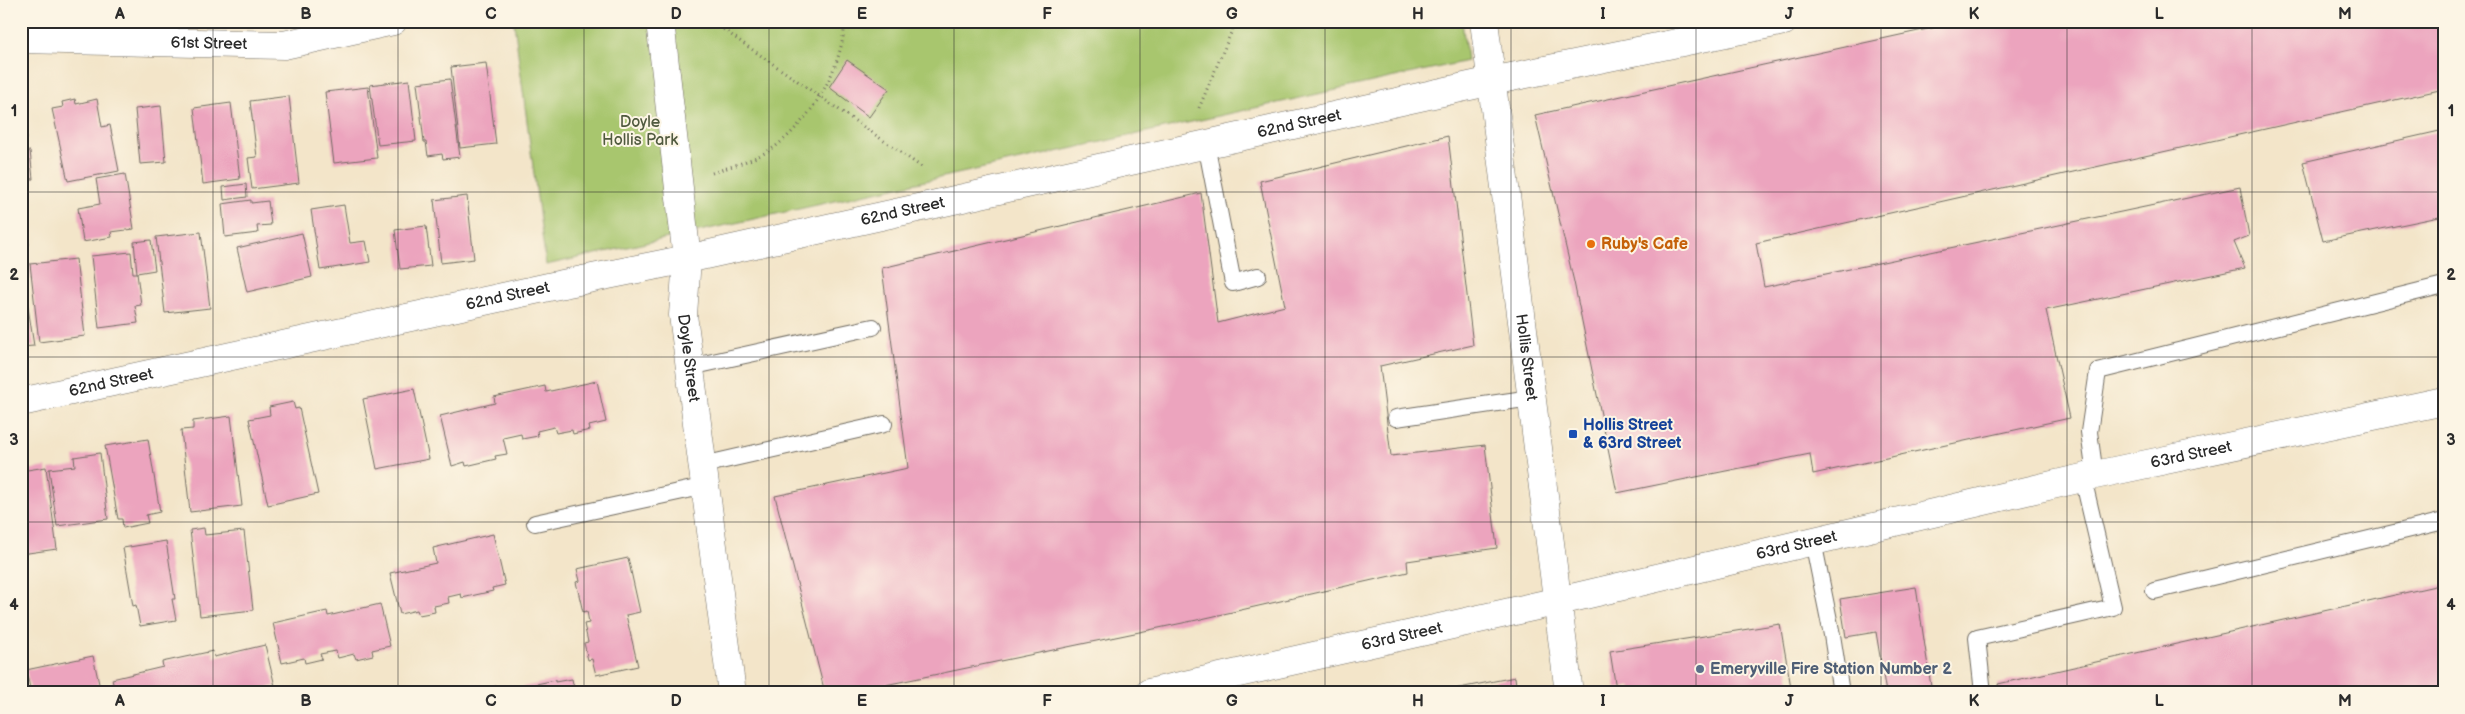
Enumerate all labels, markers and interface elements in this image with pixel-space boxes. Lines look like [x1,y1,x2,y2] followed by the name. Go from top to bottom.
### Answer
[114,5,125,24] text: A
[300,5,312,24] text: B
[485,5,497,24] text: C
[670,5,682,24] text: D
[857,5,867,24] text: E
[1042,5,1052,24] text: F
[1226,5,1238,24] text: G
[1412,5,1424,24] text: H
[1600,5,1606,24] text: I
[1785,5,1794,24] text: J
[1969,5,1980,24] text: K
[2154,5,2164,24] text: L
[2338,5,2352,24] text: M
[170,33,248,54] street label: 61st Street
[11,102,17,121] text: 1
[2448,102,2454,121] text: 1
[1255,105,1343,142] street label: 62nd Street
[602,113,678,150] park label: Doyle Hollis Park
[859,193,946,230] street label: 62nd Street
[1601,235,1688,254] place label: Ruby's Cafe
[1585,238,1597,250] marker: Ruby's Cafe
[9,266,19,285] text: 2
[2446,266,2456,285] text: 2
[464,278,551,314] street label: 62nd Street
[673,313,704,403] street label: Doyle Street
[1512,313,1541,402] street label: Hollis Street
[67,364,155,401] street label: 62nd Street
[1583,416,1682,453] place label: Hollis Street & 63rd Street
[1567,428,1579,440] marker: Hollis Street & 63rd Street
[9,431,19,450] text: 3
[2446,431,2456,450] text: 3
[2149,437,2233,472] street label: 63rd Street
[1754,527,1839,564] street label: 63rd Street
[9,596,19,615] text: 4
[2446,596,2456,615] text: 4
[1360,618,1444,655] street label: 63rd Street
[1710,660,1952,679] place label: Emeryville Fire Station Number 2
[1694,663,1706,675] marker: Emeryville Fire Station Number 2
[114,692,125,711] text: A
[300,692,312,711] text: B
[485,692,497,711] text: C
[670,692,682,711] text: D
[857,692,867,711] text: E
[1042,692,1052,711] text: F
[1226,692,1238,711] text: G
[1412,692,1424,711] text: H
[1600,692,1606,711] text: I
[1785,692,1794,711] text: J
[1969,692,1980,711] text: K
[2154,692,2164,711] text: L
[2338,692,2352,711] text: M

